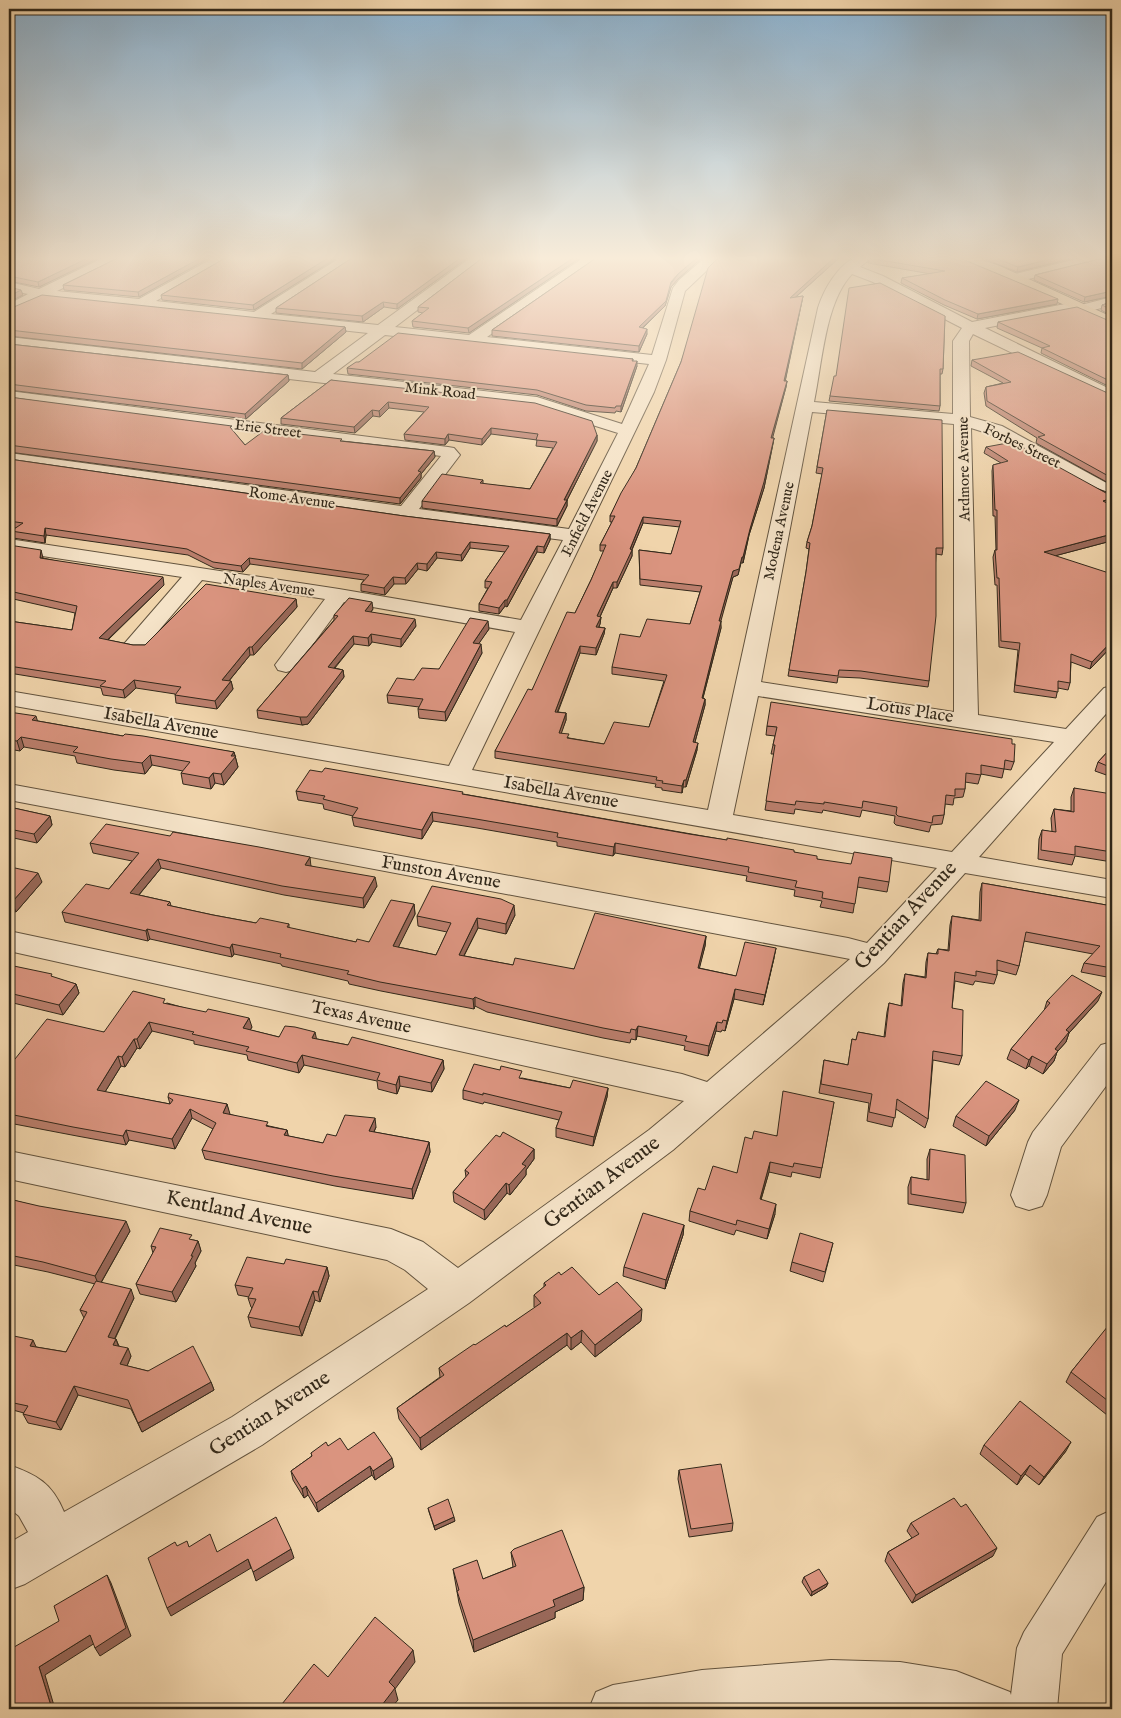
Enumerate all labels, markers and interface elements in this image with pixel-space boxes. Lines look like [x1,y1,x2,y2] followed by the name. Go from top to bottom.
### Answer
[404,378,477,404] street label: Mink Road
[233,415,303,443] street label: Erie Street
[954,416,974,523] street label: Ardmore Avenue
[980,419,1064,473] street label: Forbes Street
[557,466,617,560] street label: Enfield Avenue
[759,480,799,582] street label: Modena Avenue
[248,483,336,513] street label: Rome Avenue
[222,569,316,601] street label: Naples Avenue
[865,693,955,729] street label: Lotus Place
[102,703,220,745] street label: Isabella Avenue
[502,772,620,814] street label: Isabella Avenue
[379,851,503,895] street label: Funston Avenue
[849,856,964,976] street label: Gentian Avenue
[309,996,413,1040] street label: Texas Avenue
[538,1130,666,1236] street label: Gentian Avenue
[163,1184,315,1242] street label: Kentland Avenue
[204,1365,336,1463] street label: Gentian Avenue

